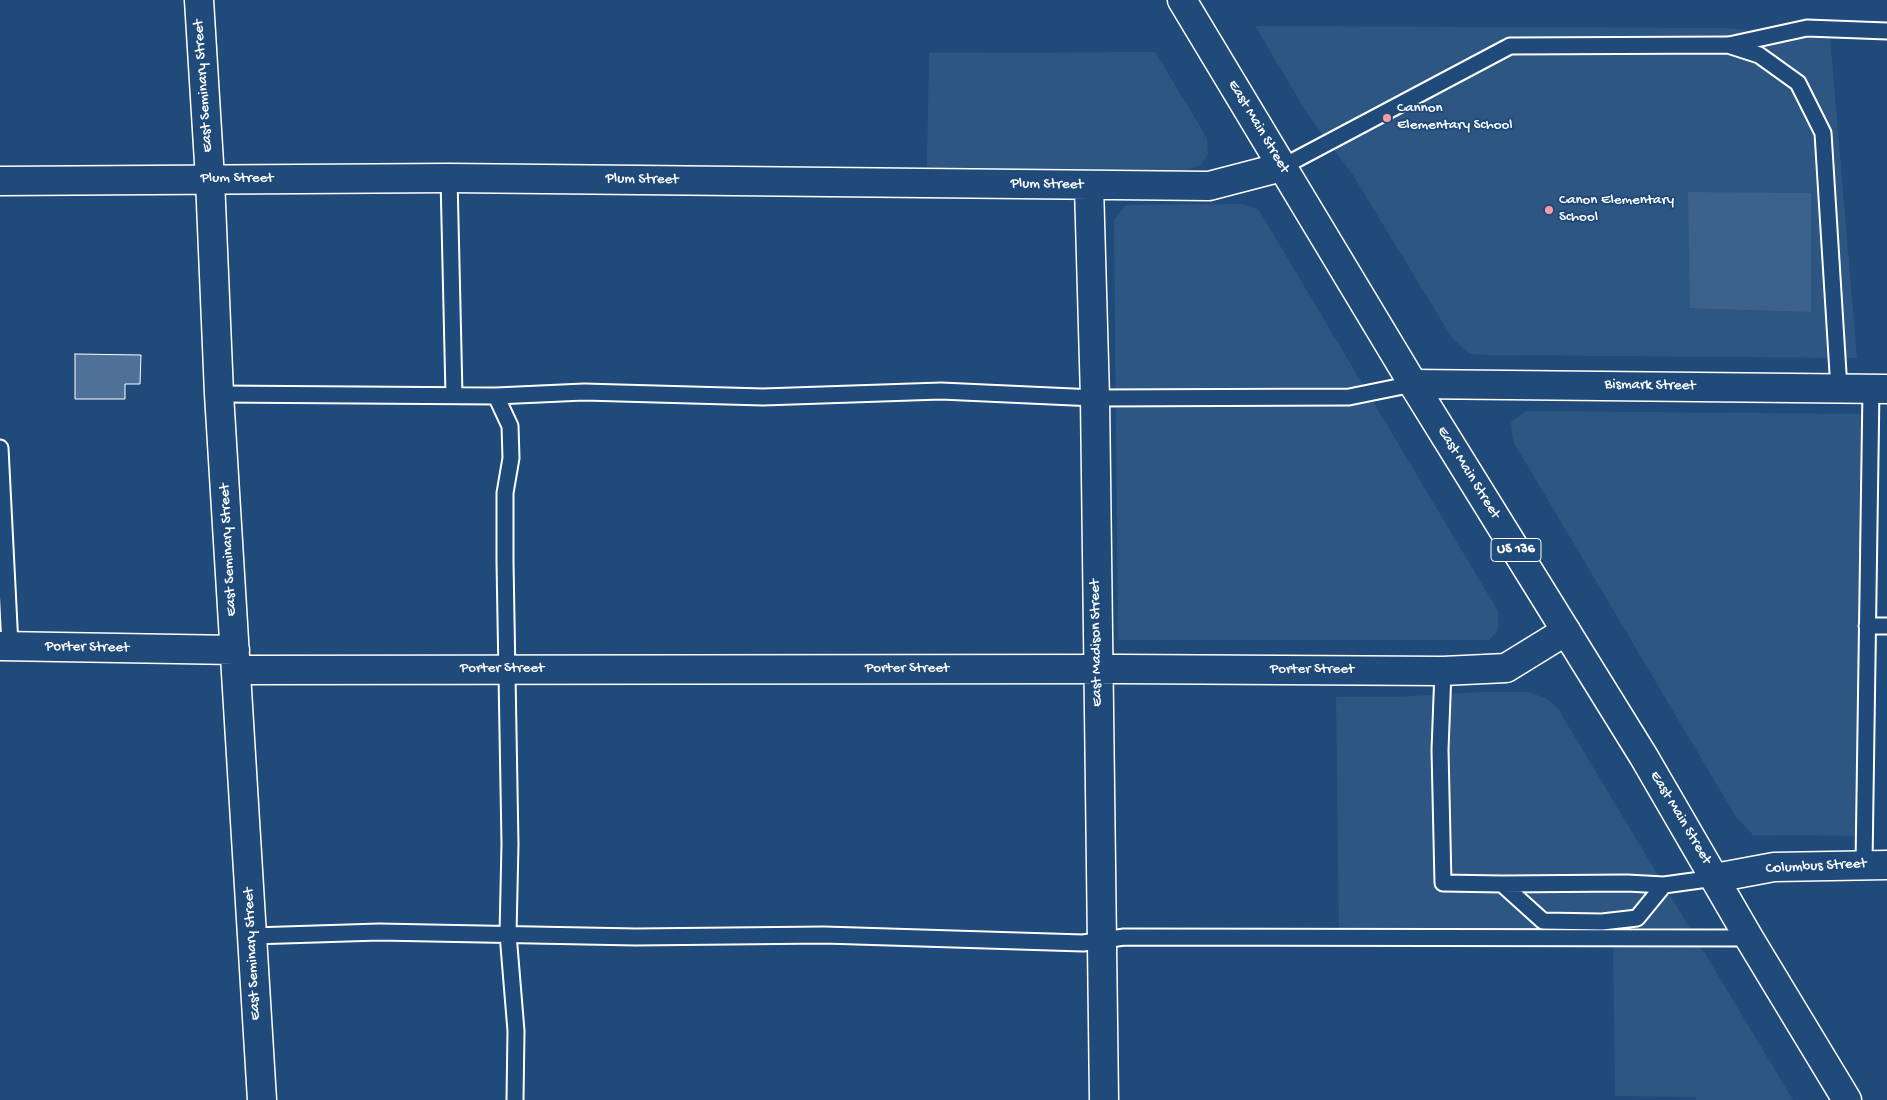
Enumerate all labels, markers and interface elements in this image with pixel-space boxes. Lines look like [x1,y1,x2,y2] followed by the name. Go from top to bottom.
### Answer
[190,19,218,153] street label: East Seminary Street
[1223,77,1293,177] street label: East Main Street
[1397,100,1513,135] place label: Cannon Elementary School
[1381,112,1393,124] marker: Cannon Elementary School
[201,170,273,188] street label: Plum Street
[605,170,679,190] street label: Plum Street
[1010,175,1084,195] street label: Plum Street
[1559,192,1674,227] place label: Canon Elementary School
[1543,204,1555,216] marker: Canon Elementary School
[1604,376,1696,396] street label: Bismark Street
[1432,423,1504,523] street label: East Main Street
[217,483,241,617] street label: East Seminary Street
[1491,538,1541,562] road number: US 136
[1087,579,1107,707] street label: East Madison Street
[45,638,129,658] street label: Porter Street
[460,660,544,678] street label: Porter Street
[865,660,949,678] street label: Porter Street
[1270,661,1354,679] street label: Porter Street
[1645,768,1715,868] street label: East Main Street
[1765,855,1867,879] street label: Columbus Street
[241,887,265,1021] street label: East Seminary Street

